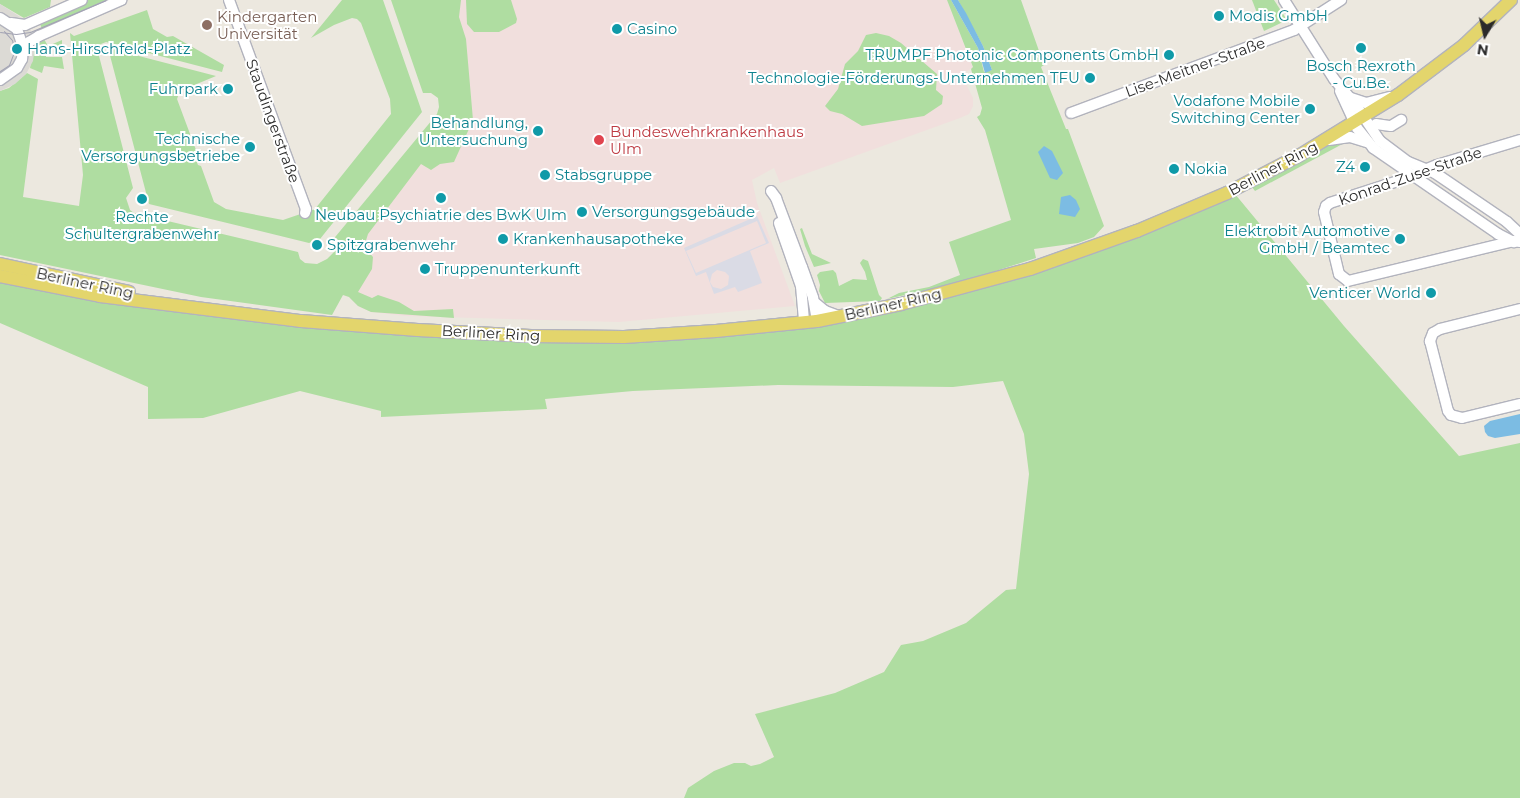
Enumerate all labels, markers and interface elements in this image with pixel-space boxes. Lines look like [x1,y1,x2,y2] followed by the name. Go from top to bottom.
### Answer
[217,7,317,42] place label: Kindergarten Universität
[1229,7,1328,25] place label: Modis GmbH
[1213,10,1225,22] marker: Modis GmbH
[1460,10,1510,60] north arrow
[201,19,213,31] marker: Kindergarten Universität
[627,20,677,38] place label: Casino
[611,23,623,35] marker: Casino
[1123,33,1267,101] street label: Lise-Meitner-Straße
[27,40,191,58] place label: Hans-Hirschfeld-Platz
[1476,40,1490,60] text: N
[1355,42,1367,54] marker: Bosch Rexroth - Cu.Be.
[11,43,23,55] marker: Hans-Hirschfeld-Platz
[865,46,1159,64] place label: TRUMPF Photonic Components GmbH
[1163,49,1175,61] marker: TRUMPF Photonic Components GmbH
[1306,56,1416,91] place label: Bosch Rexroth - Cu.Be.
[242,57,304,185] street label: Staudingerstraße
[748,69,1080,87] place label: Technologie-Förderungs-Unternehmen TFU
[1084,72,1096,84] marker: Technologie-Förderungs-Unternehmen TFU
[149,80,218,98] place label: Fuhrpark
[222,83,234,95] marker: Fuhrpark
[1171,91,1300,126] place label: Vodafone Mobile Switching Center
[1304,103,1316,115] marker: Vodafone Mobile Switching Center
[419,113,528,148] place label: Behandlung, Untersuchung
[610,122,803,157] place label: Bundeswehrkrankenhaus Ulm
[532,125,544,137] marker: Behandlung, Untersuchung
[81,129,240,164] place label: Technische Versorgungsbetriebe
[592,133,606,147] marker: Bundeswehrkrankenhaus Ulm
[1225,137,1321,199] street label: Berliner Ring
[244,141,256,153] marker: Technische Versorgungsbetriebe
[1336,143,1484,209] street label: Konrad-Zuse-Straße
[1336,158,1355,176] place label: Z4
[1184,160,1227,178] place label: Nokia
[1359,161,1371,173] marker: Z4
[1168,163,1180,175] marker: Nokia
[555,166,652,184] place label: Stabsgruppe
[539,169,551,181] marker: Stabsgruppe
[435,192,447,204] marker: Neubau Psychiatrie des BwK Ulm
[136,193,148,205] marker: Rechte Schultergrabenwehr
[592,203,755,221] place label: Versorgungsgebäude
[315,206,567,224] place label: Neubau Psychiatrie des BwK Ulm
[576,206,588,218] marker: Versorgungsgebäude
[65,207,219,242] place label: Rechte Schultergrabenwehr
[1224,221,1390,256] place label: Elektrobit Automotive GmbH / Beamtec
[513,230,684,248] place label: Krankenhausapotheke
[497,233,509,245] marker: Krankenhausapotheke
[1394,233,1406,245] marker: Elektrobit Automotive GmbH / Beamtec
[327,236,456,254] place label: Spitzgrabenwehr
[311,239,323,251] marker: Spitzgrabenwehr
[435,260,580,278] place label: Truppenunterkunft
[419,263,431,275] marker: Truppenunterkunft
[35,264,135,302] street label: Berliner Ring
[843,284,943,324] street label: Berliner Ring
[1309,284,1421,302] place label: Venticer World
[1425,287,1437,299] marker: Venticer World
[441,321,541,345] street label: Berliner Ring

